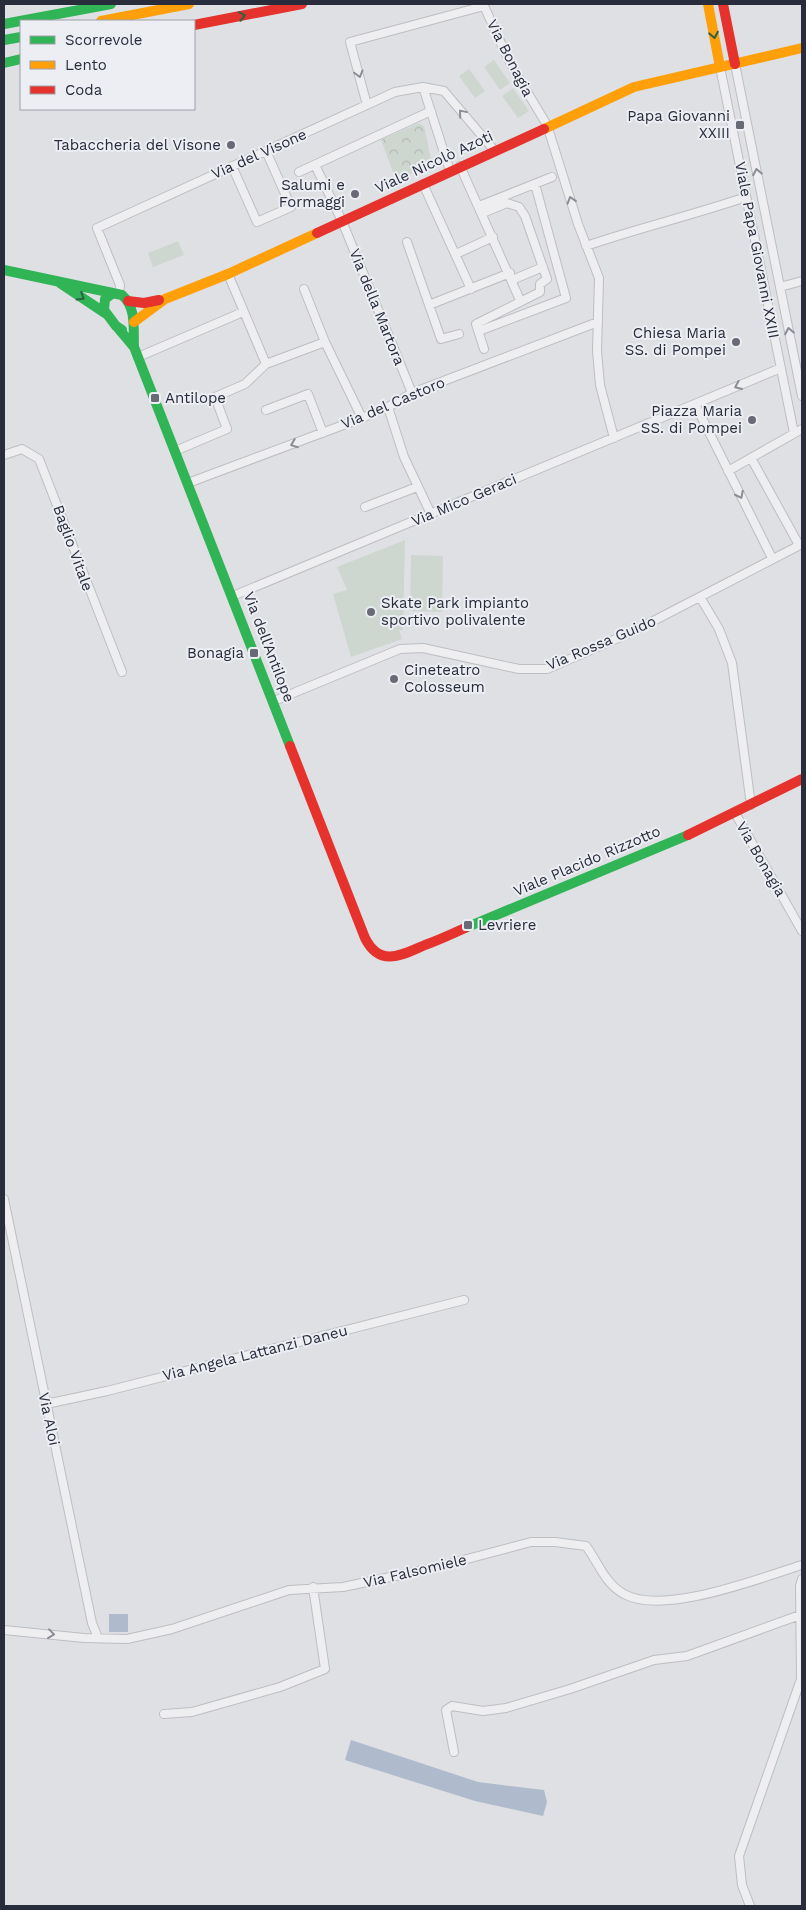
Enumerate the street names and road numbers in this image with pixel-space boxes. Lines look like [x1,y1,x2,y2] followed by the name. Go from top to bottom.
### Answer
[483,16,537,100] street label: Via Bonagia
[209,125,309,183] street label: Via del Visone
[372,127,496,197] street label: Viale Nicolò Azoti
[731,160,783,340] street label: Viale Papa Giovanni XXIII
[345,246,409,368] street label: Via della Martora
[338,373,448,433] street label: Via del Castoro
[409,470,519,530] street label: Via Mico Geraci
[49,503,97,593] street label: Baglio Vitale
[240,589,298,705] street label: Via dell'Antilope
[544,612,658,674] street label: Via Rossa Guido
[732,818,790,900] street label: Via Bonagia
[511,822,663,900] street label: Viale Placido Rizzotto
[161,1321,349,1385] street label: Via Angela Lattanzi Daneu
[35,1391,63,1447] street label: Via Aloi
[362,1550,468,1592] street label: Via Falsomiele

